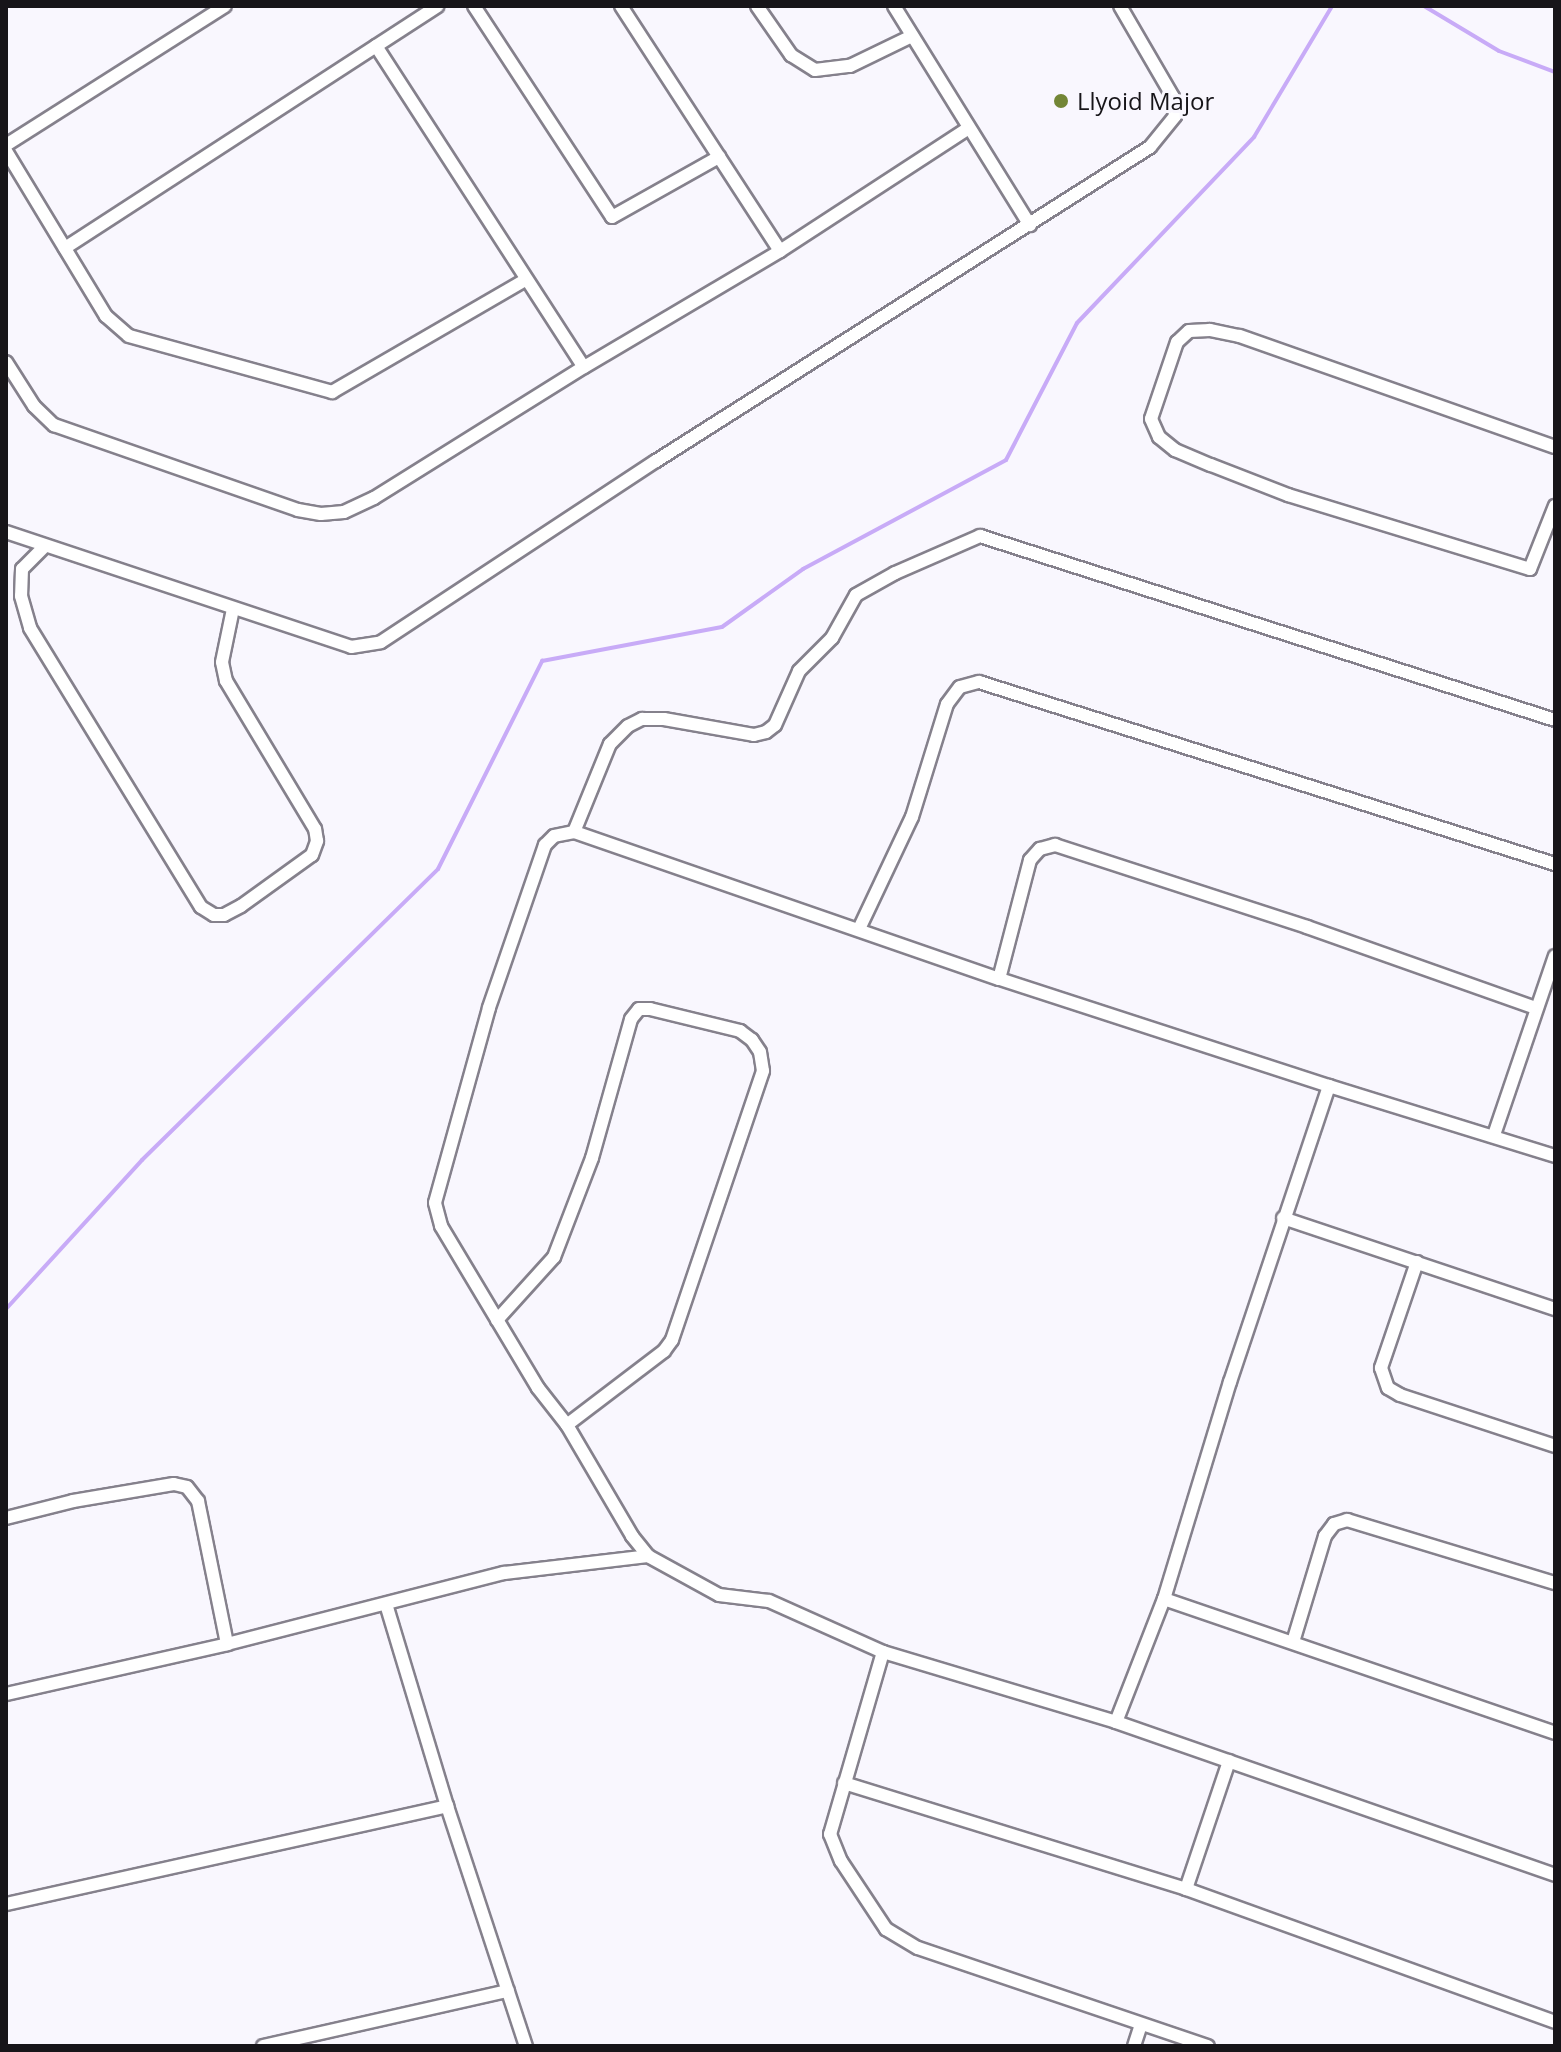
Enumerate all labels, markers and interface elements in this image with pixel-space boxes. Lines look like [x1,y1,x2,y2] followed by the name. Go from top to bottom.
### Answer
[1077,87,1214,115] place label: Llyoid Major
[1052,92,1070,110] marker: Llyoid Major

